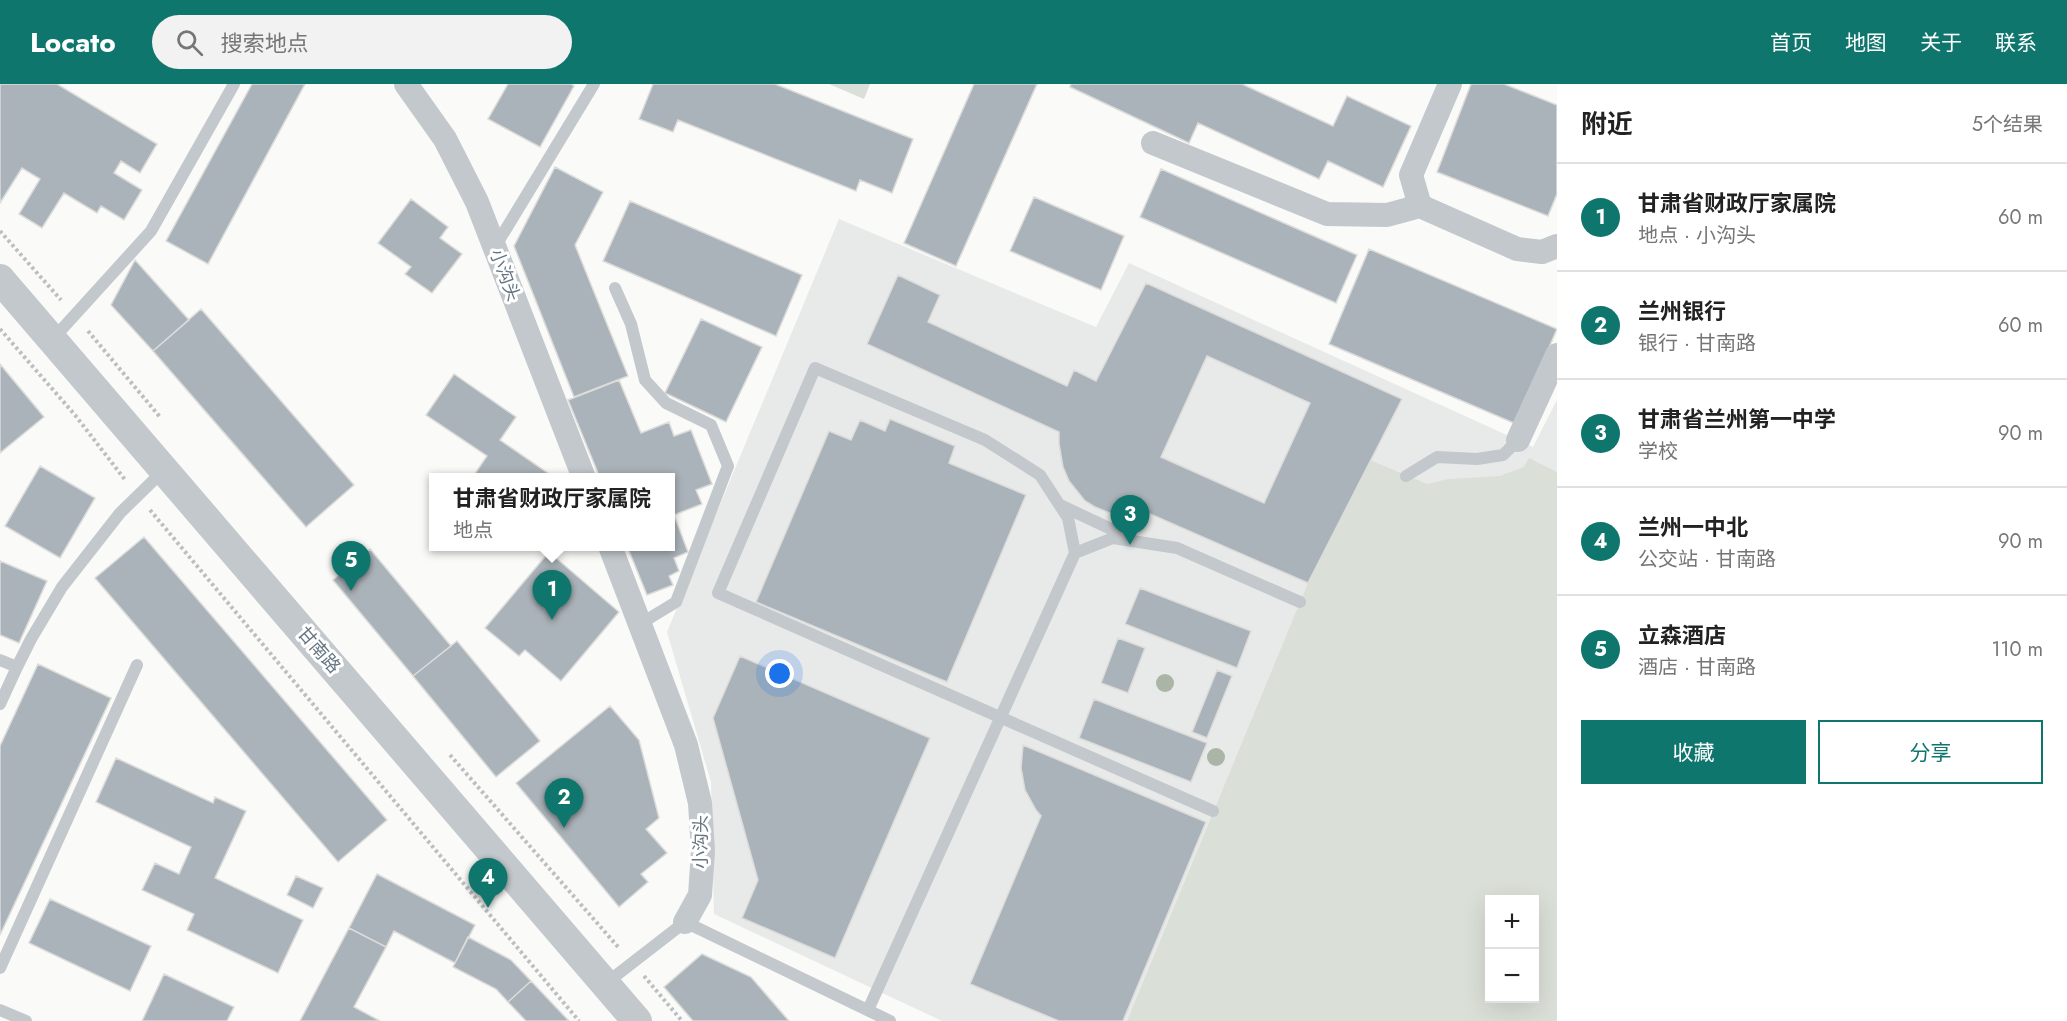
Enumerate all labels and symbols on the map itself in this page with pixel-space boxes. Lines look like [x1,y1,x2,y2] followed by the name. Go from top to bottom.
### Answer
[483,245,527,305] street label: 小沟头
[1110,496,1150,545] pin: 3
[332,542,370,591] pin: 5
[532,570,572,620] pin: 1
[291,621,347,679] street label: 甘南路
[765,659,794,688] your location
[544,778,584,828] pin: 2
[688,815,714,869] street label: 小沟头
[468,858,508,908] pin: 4

